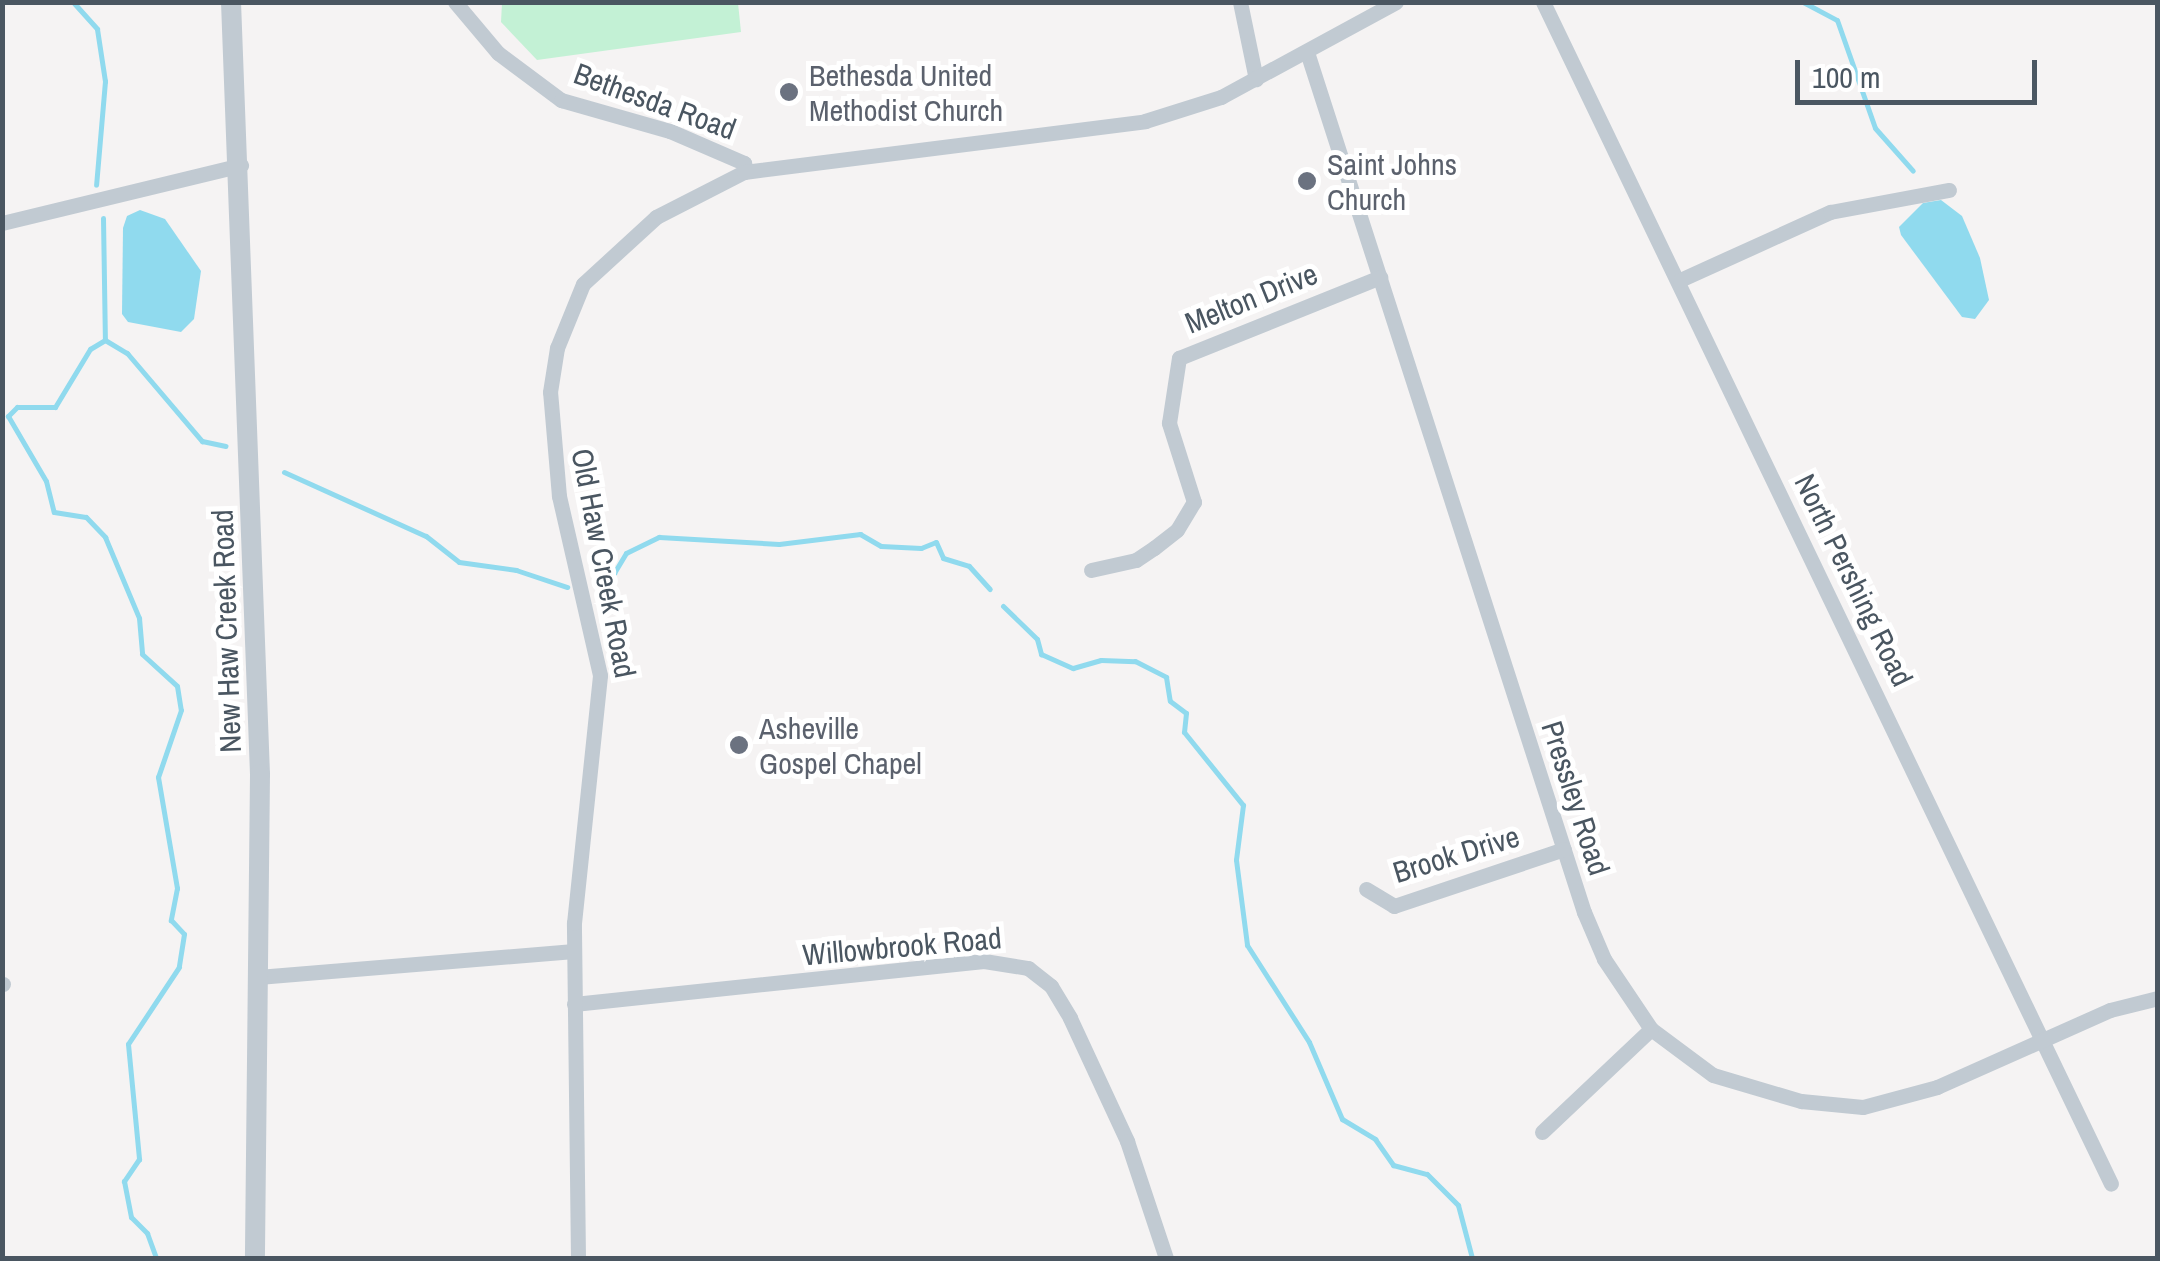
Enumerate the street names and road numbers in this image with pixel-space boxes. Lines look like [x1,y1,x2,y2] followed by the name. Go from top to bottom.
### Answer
[569,55,741,147] street label: Bethesda Road
[1180,255,1322,341] street label: Melton Drive
[564,445,644,681] street label: Old Haw Creek Road
[1787,468,1921,692] street label: North Pershing Road
[204,509,248,753] street label: New Haw Creek Road
[1534,716,1618,880] street label: Pressley Road
[1389,818,1523,890] street label: Brook Drive
[801,919,1003,973] street label: Willowbrook Road

